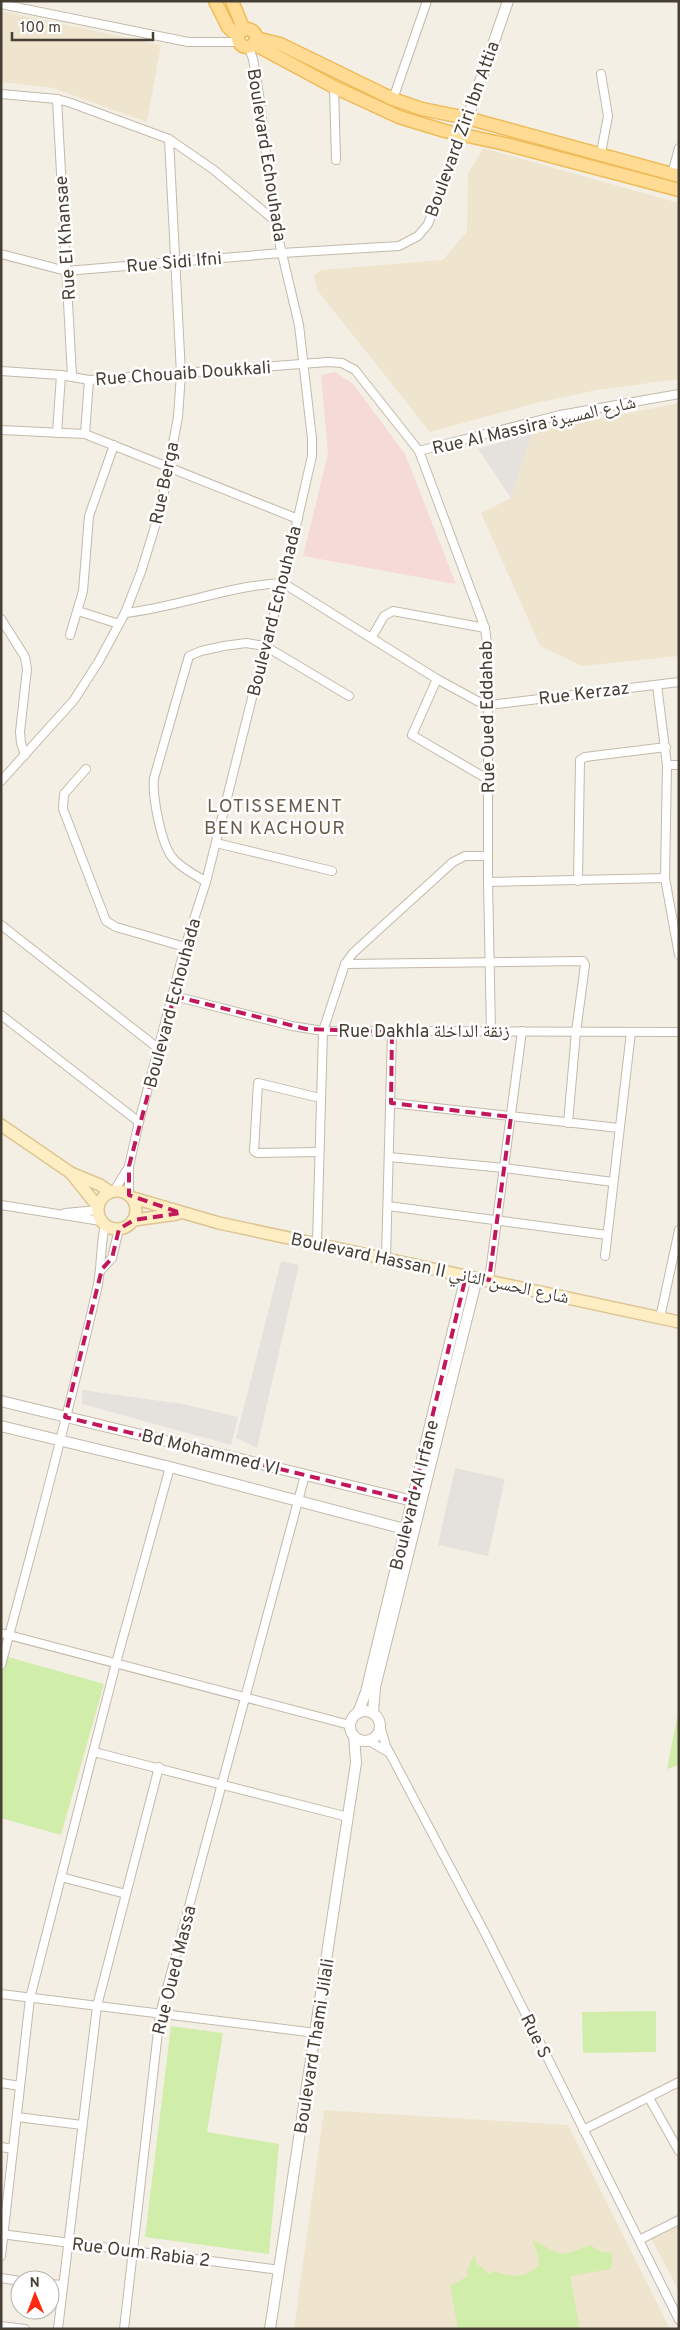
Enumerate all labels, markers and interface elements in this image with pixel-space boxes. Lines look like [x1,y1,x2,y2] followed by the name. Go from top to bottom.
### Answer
[12,10,154,42] scale bar
[20,19,61,38] text: 100 m
[421,38,506,221] street label: Boulevard Ziri Ibn Attia
[240,67,291,243] street label: Boulevard Echouhada
[51,175,82,301] street label: Rue El Khansae
[125,248,223,279] street label: Rue Sidi Ifni
[94,357,272,392] street label: Rue Chouaib Doukkali
[430,392,638,461] street label: Rue Al Massira شارع المسيرة
[146,440,185,527] street label: Rue Berga
[243,524,308,699] street label: Boulevard Echouhada
[476,640,501,794] street label: Rue Oued Eddahab
[537,678,631,711] street label: Rue Kerzaz
[204,795,346,841] district label: LOTISSEMENT BEN KACHOUR
[140,916,207,1091] street label: Boulevard Echouhada
[338,1021,510,1044] street label: Rue Dakhla زنقة الداخلة
[288,1229,571,1312] street label: Boulevard Hassan II شارع الحسن الثاني
[386,1418,445,1573] street label: Boulevard Al Irfane
[139,1425,282,1482] street label: Bd Mohammed VI
[148,1903,203,2038] street label: Rue Oued Massa
[290,1957,341,2136] street label: Boulevard Thami Jilali
[514,2011,555,2063] street label: Rue S
[70,2234,211,2273] street label: Rue Oum Rabia 2
[10,2270,60,2320] north arrow
[30,2275,40,2292] text: N

